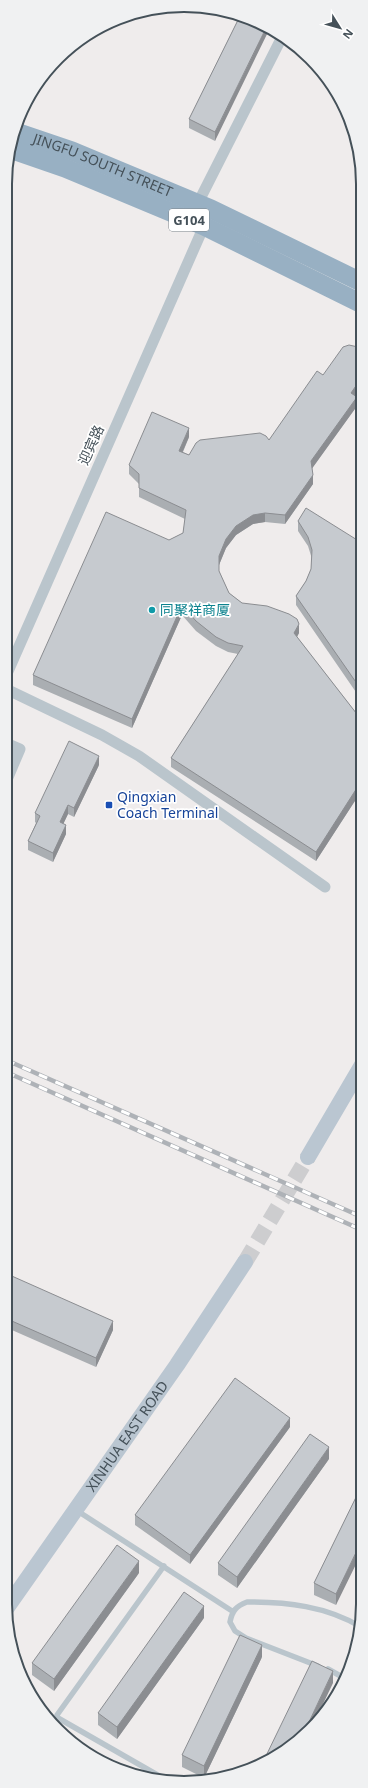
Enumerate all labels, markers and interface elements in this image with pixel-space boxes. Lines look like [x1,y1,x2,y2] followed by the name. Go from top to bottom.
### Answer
[320,8,360,48] north arrow
[340,26,357,42] text: N
[29,128,176,201] street label: JINGFU SOUTH STREET
[169,209,209,231] road number: G104
[73,422,108,468] street label: 迎宾路
[160,600,230,619] place label: 同聚祥商厦
[147,605,157,615] marker: 同聚祥商厦
[117,787,219,822] place label: Qingxian Coach Terminal
[104,800,114,810] marker: Qingxian Coach Terminal
[81,1377,172,1495] street label: XINHUA EAST ROAD

